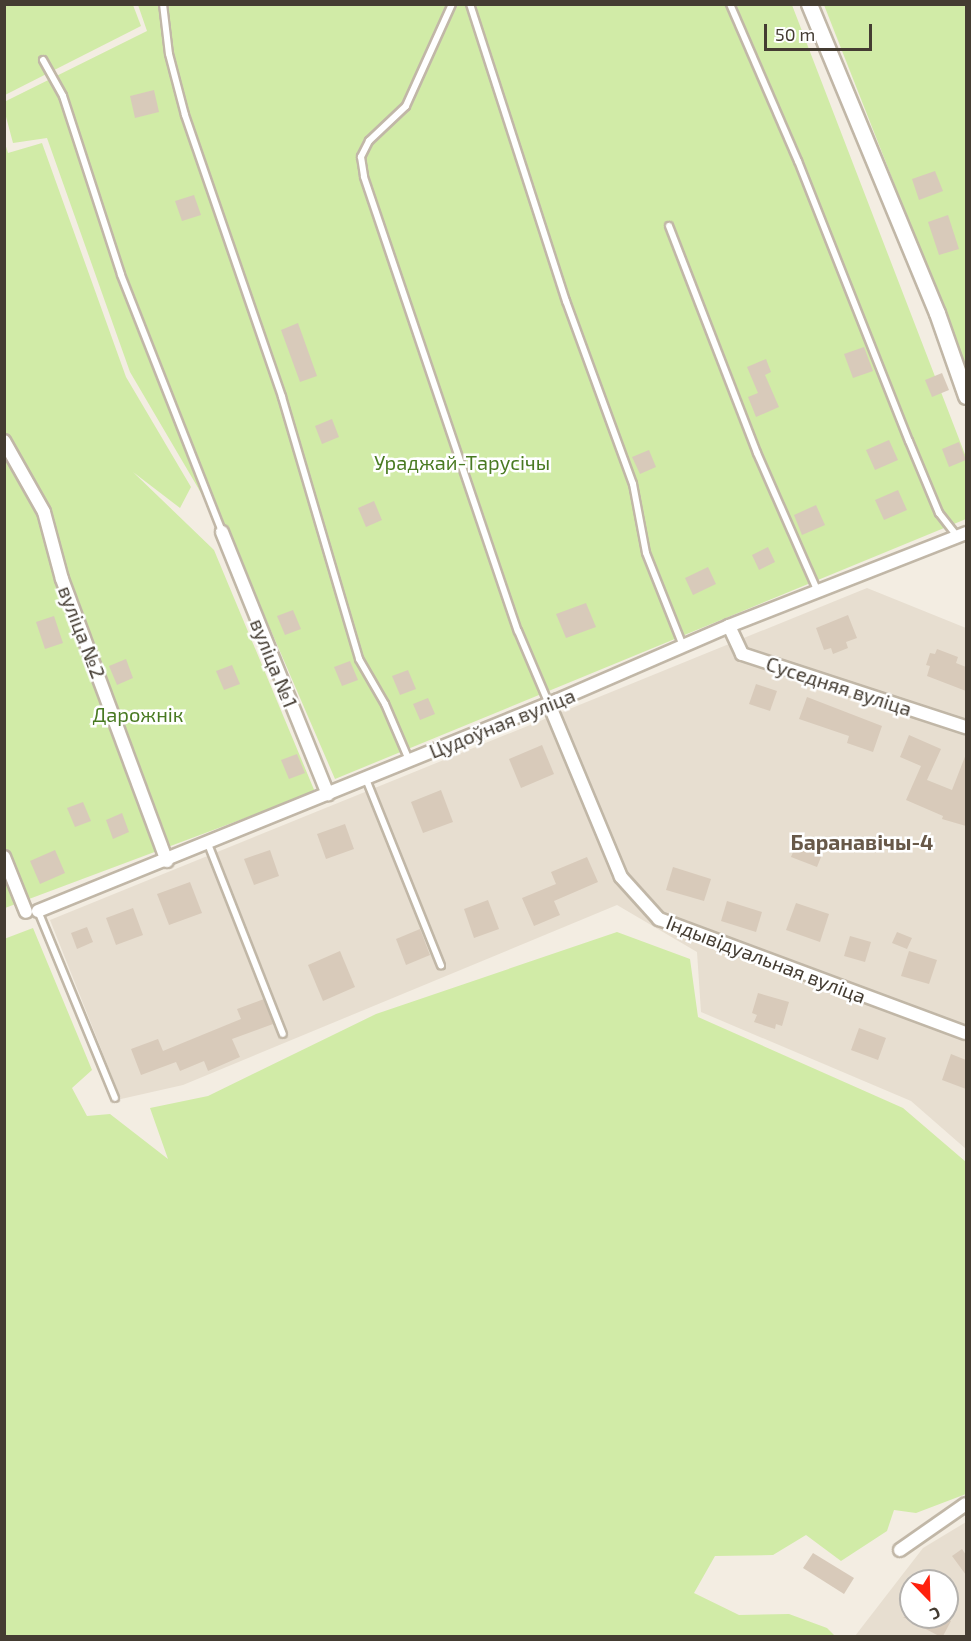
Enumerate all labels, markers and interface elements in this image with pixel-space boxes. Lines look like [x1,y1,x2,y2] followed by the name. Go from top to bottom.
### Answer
[767,12,875,50] scale bar
[775,23,815,45] text: 50 m
[374,450,550,474] park label: Ураджай-Тарусічы
[53,582,111,682] street label: вуліца №2
[245,615,303,711] street label: вуліца №1
[763,651,915,721] street label: Суседняя вуліца
[426,683,578,763] street label: Цудоўная вуліца
[92,702,184,726] park label: Дарожнік
[791,829,933,855] district label: Баранавічы-4
[663,910,869,1008] street label: Індывідуальная вуліца
[899,1569,959,1629] north arrow
[927,1604,944,1625] text: С

